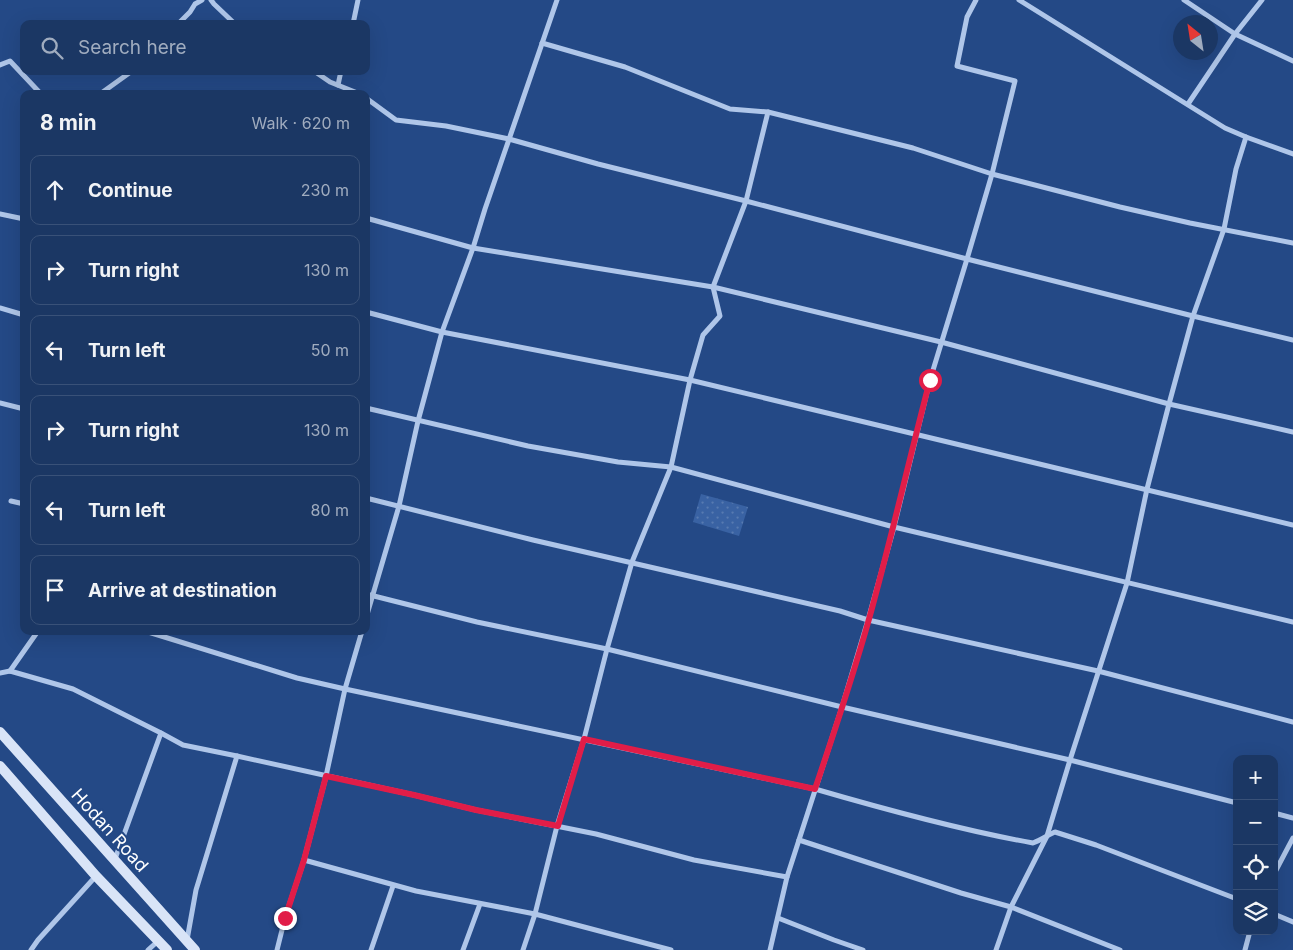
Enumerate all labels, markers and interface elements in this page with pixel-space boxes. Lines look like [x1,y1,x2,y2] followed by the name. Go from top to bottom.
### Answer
[1173,15,1218,60] north arrow
[20,20,370,75] search box
[38,34,66,62] icon: search
[78,36,187,59] text: Search here
[40,110,97,135] text: 8 min
[252,113,350,133] text: Walk · 620 m
[41,176,69,204] icon: ahead
[88,179,173,202] text: Continue
[301,180,349,200] text: 230 m
[41,256,69,284] icon: right
[88,259,179,282] text: Turn right
[304,260,349,280] text: 130 m
[41,336,69,364] icon: left
[88,339,166,362] text: Turn left
[311,340,349,360] text: 50 m
[919,369,942,392] route start
[41,416,69,444] icon: right
[88,419,179,442] text: Turn right
[304,420,349,440] text: 130 m
[41,496,69,524] icon: left
[88,499,166,522] text: Turn left
[310,500,349,520] text: 80 m
[41,576,69,604] icon: arrive
[88,579,277,602] text: Arrive at destination
[1233,755,1278,935] map controls
[1233,755,1278,800] button: +
[67,784,153,876] street label: Hodan Road
[1233,800,1278,845] button: −
[1233,845,1278,890] button: locate
[1233,890,1278,935] button: layers
[274,907,297,930] route end

